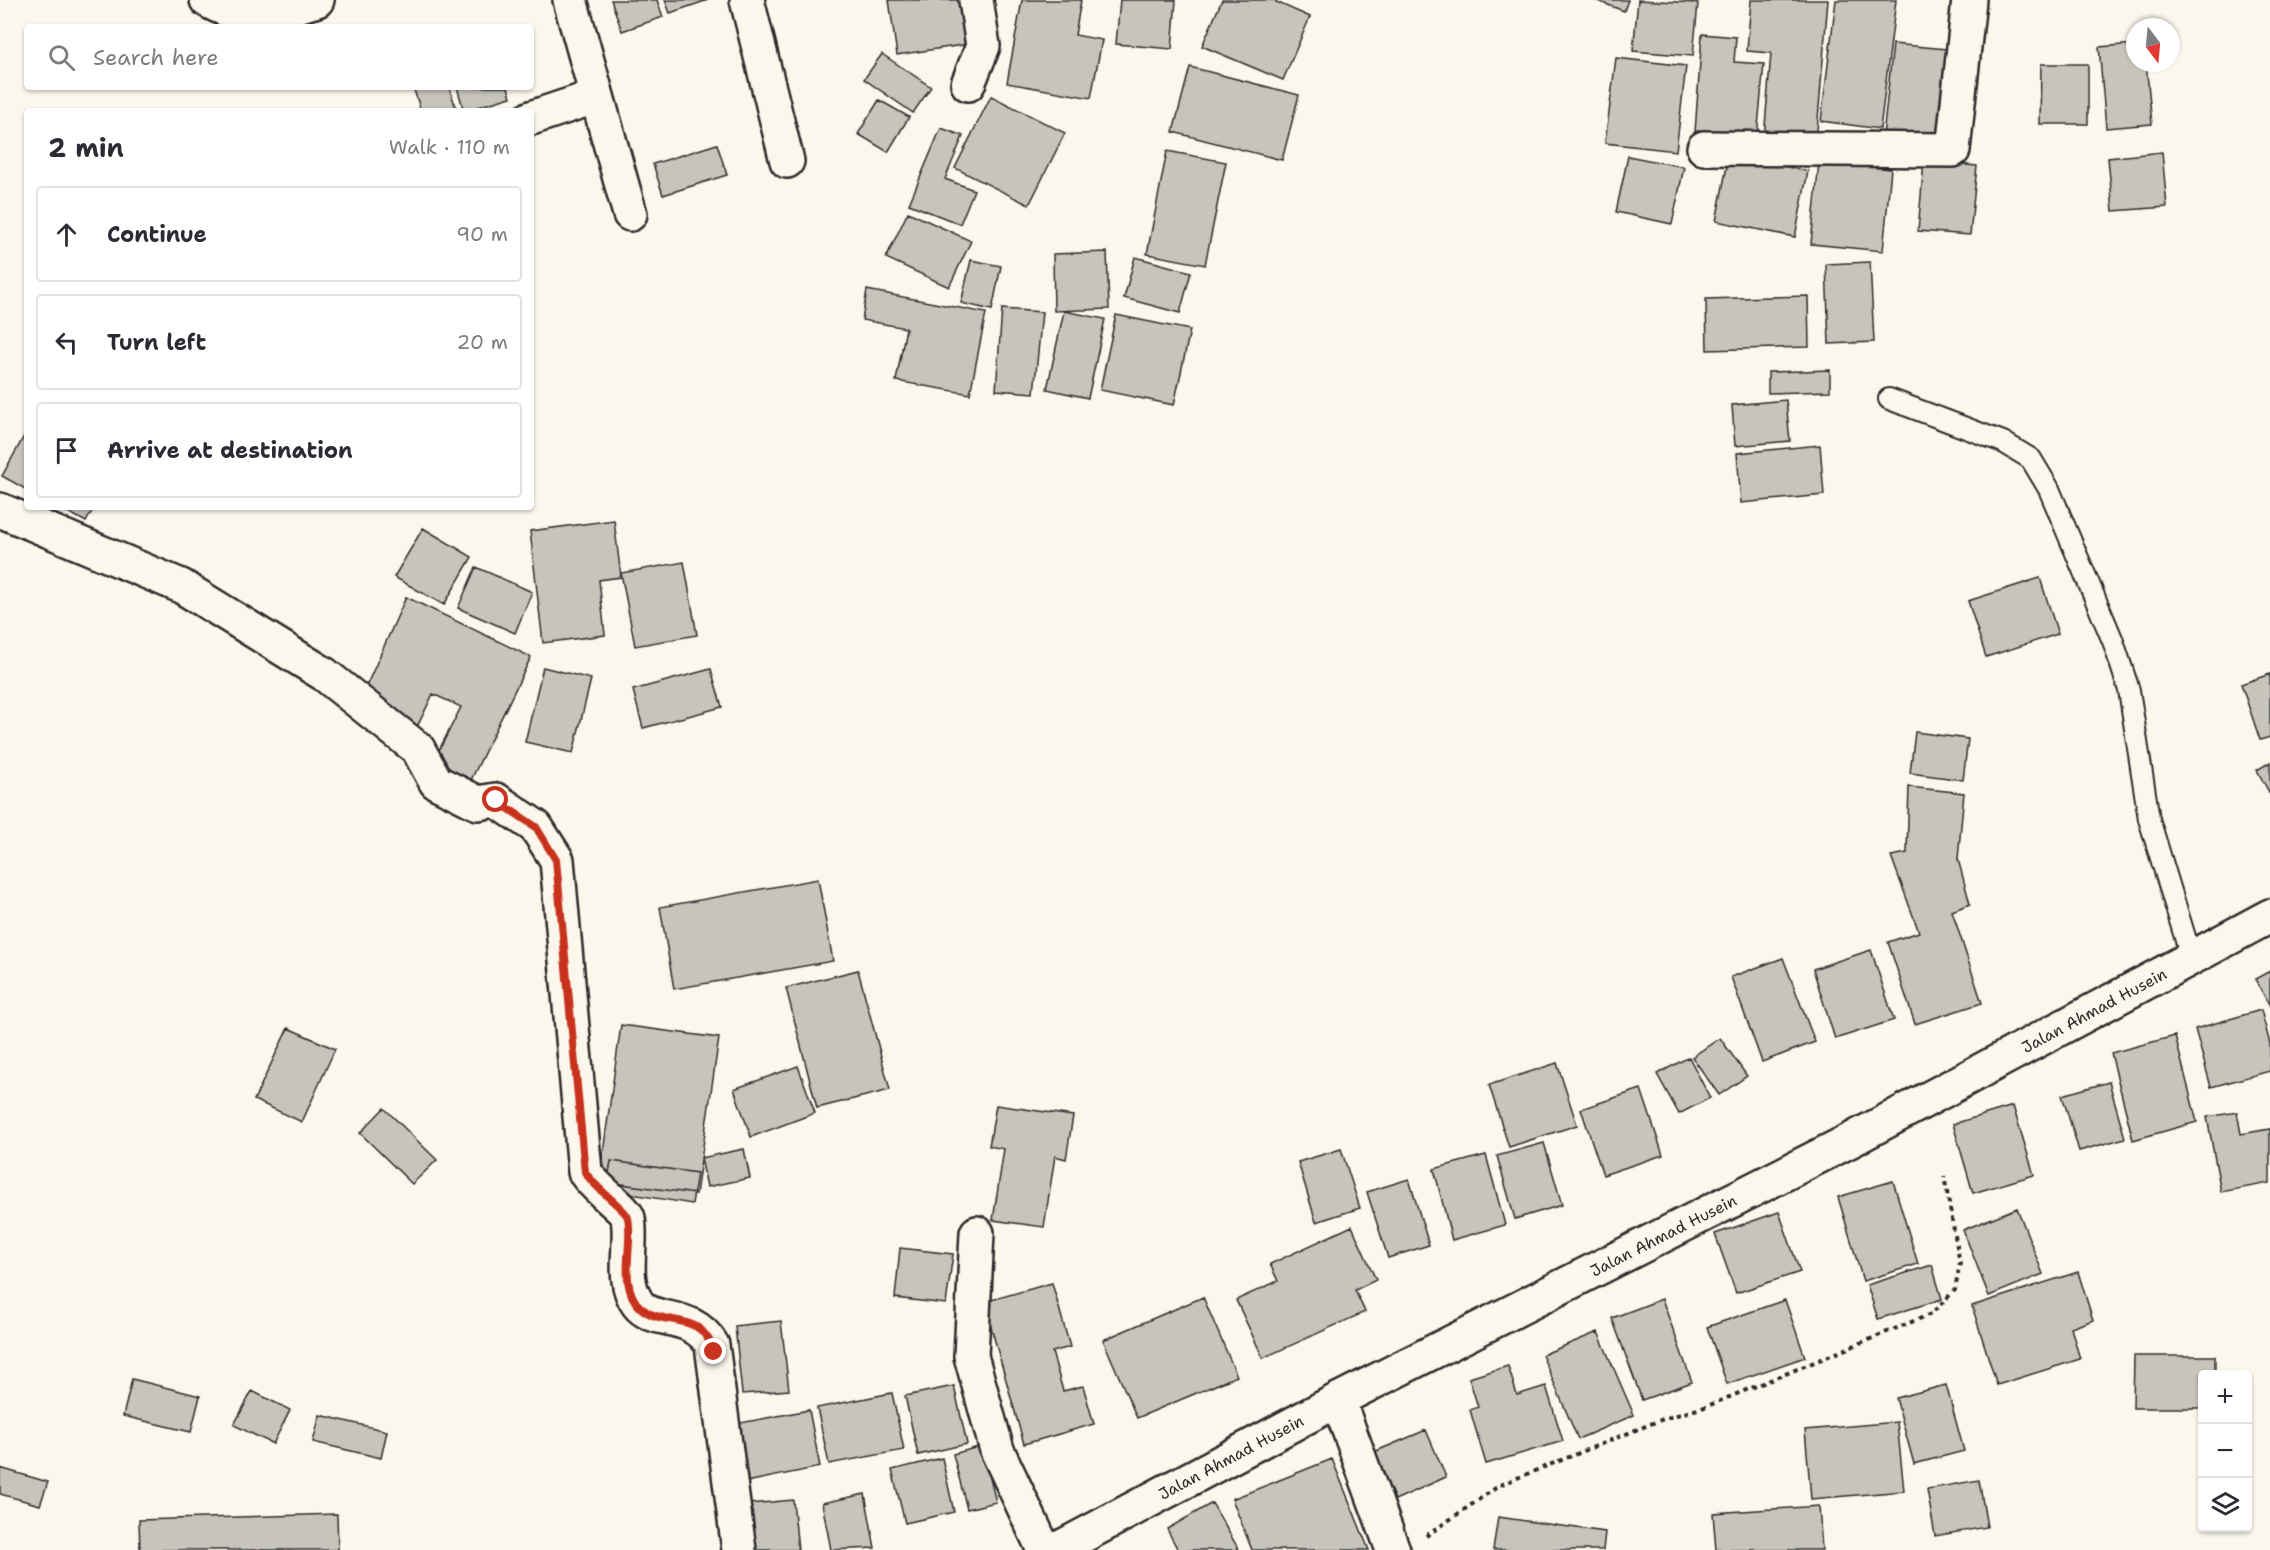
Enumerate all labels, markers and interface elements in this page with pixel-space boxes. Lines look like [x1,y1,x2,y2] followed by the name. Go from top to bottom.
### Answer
[2126,18,2180,72] north arrow
[24,24,534,90] search box
[45,41,78,74] icon: search
[93,43,219,72] text: Search here
[48,130,124,165] text: 2 min
[389,134,510,160] text: Walk · 110 m
[50,218,83,251] icon: ahead
[107,220,207,249] text: Continue
[456,221,508,247] text: 90 m
[50,326,83,359] icon: left
[107,328,206,357] text: Turn left
[457,329,508,355] text: 20 m
[50,434,83,467] icon: arrive
[107,436,353,465] text: Arrive at destination
[482,786,508,812] route start
[2018,963,2170,1058] street label: Jalan Ahmad Husein
[1587,1190,1740,1281] street label: Jalan Ahmad Husein
[700,1338,726,1364] route end
[2198,1370,2252,1532] map controls
[2198,1370,2252,1424] button: +
[1155,1410,1307,1505] street label: Jalan Ahmad Husein
[2198,1424,2252,1478] button: −
[2198,1478,2252,1532] button: layers

